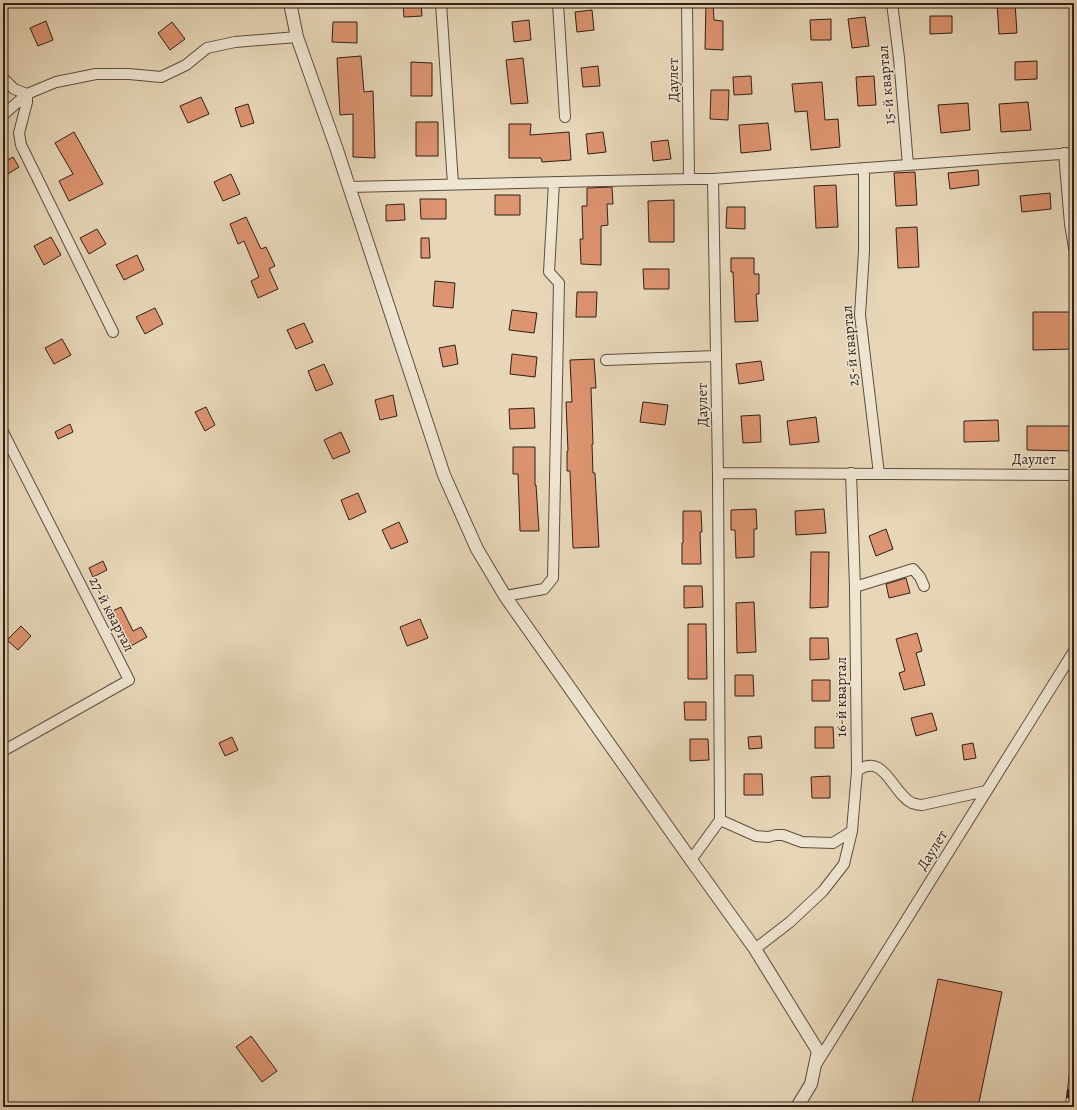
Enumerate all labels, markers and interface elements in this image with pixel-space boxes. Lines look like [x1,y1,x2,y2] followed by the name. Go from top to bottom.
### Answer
[873,44,899,126] street label: 15-й квартал
[663,58,683,102] street label: Даулет
[836,304,864,388] street label: 25-й квартал
[692,383,712,427] street label: Даулет
[1012,449,1056,469] street label: Даулет
[85,573,139,655] street label: 27-й квартал
[831,657,851,737] street label: 16-й квартал
[912,826,952,874] street label: Даулет

